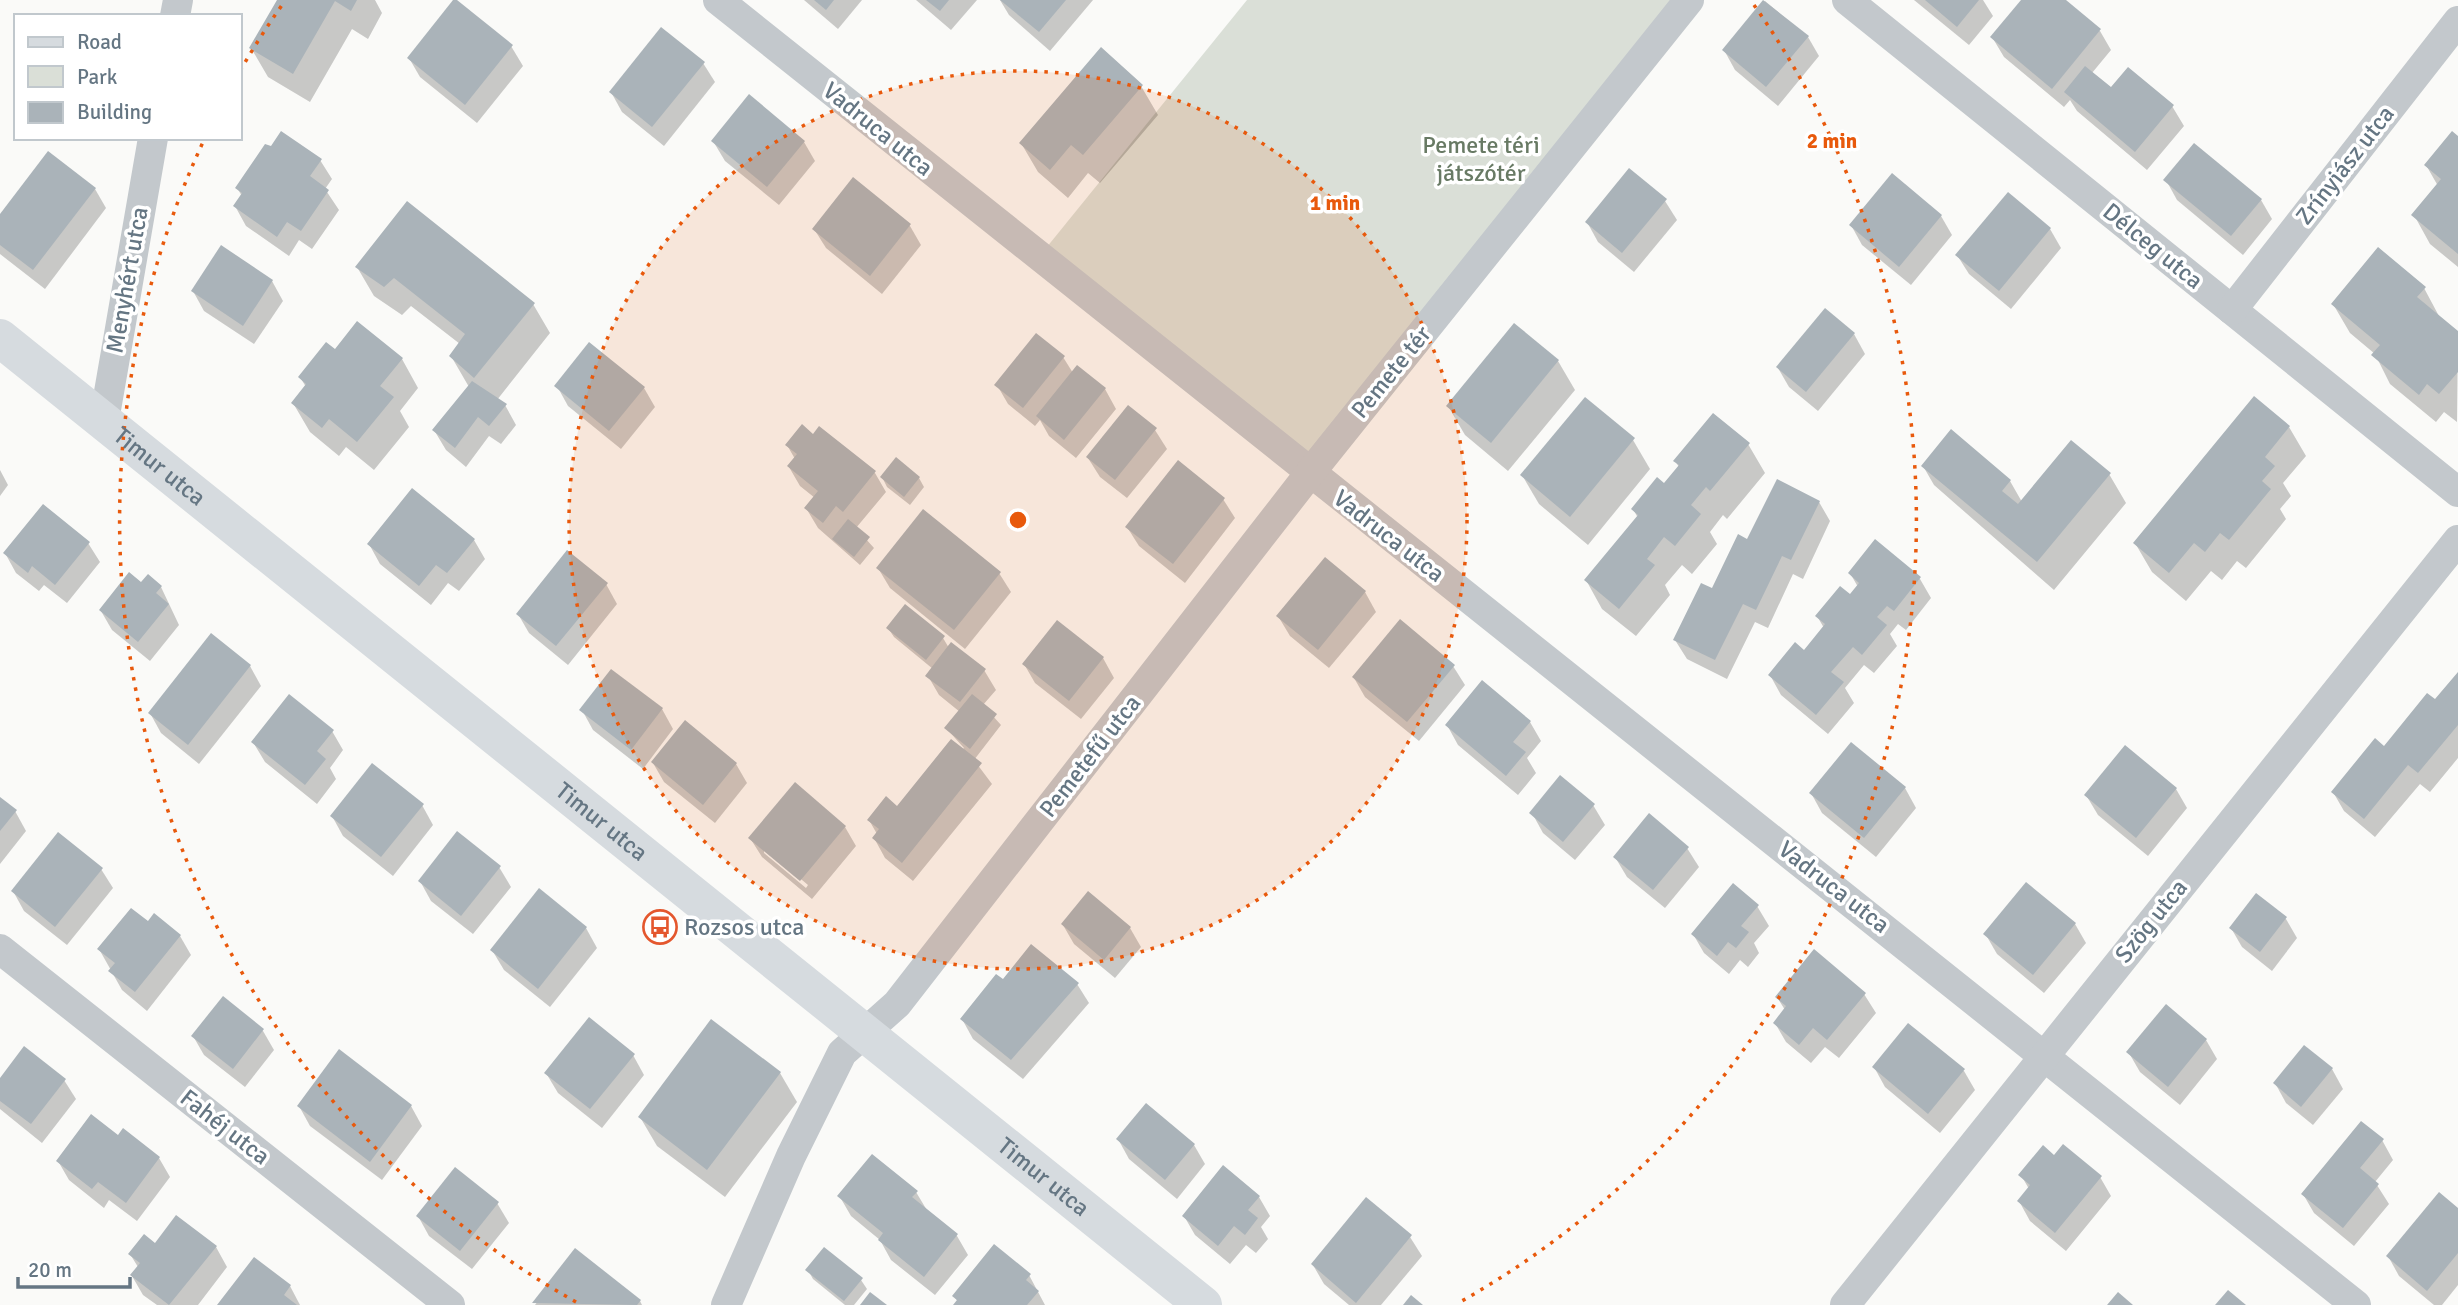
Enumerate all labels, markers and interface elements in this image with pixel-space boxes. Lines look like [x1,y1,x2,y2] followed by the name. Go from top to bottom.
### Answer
[14,14,242,140] legend
[77,29,122,55] text: Road
[77,64,118,90] text: Park
[817,75,939,183] street label: Vadruca utca
[77,99,152,125] text: Building
[2289,99,2401,231] street label: Zrínyiász utca
[1807,128,1857,154] text: 2 min
[1422,130,1540,188] park label: Pemete téri játszótér
[1310,190,1360,216] text: 1 min
[2097,196,2209,296] street label: Délceg utca
[99,204,155,356] street label: Menyhért utca
[1345,319,1438,424] street label: Pemete tér
[108,420,212,512] street label: Timur utca
[1327,483,1451,589] street label: Vadruca utca
[1006,508,1030,532] centre of rings
[1033,689,1147,823] street label: Pemetefű utca
[550,776,654,868] street label: Timur utca
[1772,834,1896,940] street label: Vadruca utca
[2108,873,2194,969] street label: Szög utca
[641,908,679,946] bus stop icon: Rozsos utca
[684,912,804,942] place label: Rozsos utca
[174,1083,276,1171] street label: Fahéj utca
[992,1131,1096,1223] street label: Timur utca
[18,1246,130,1290] scale bar
[28,1257,72,1283] text: 20 m

